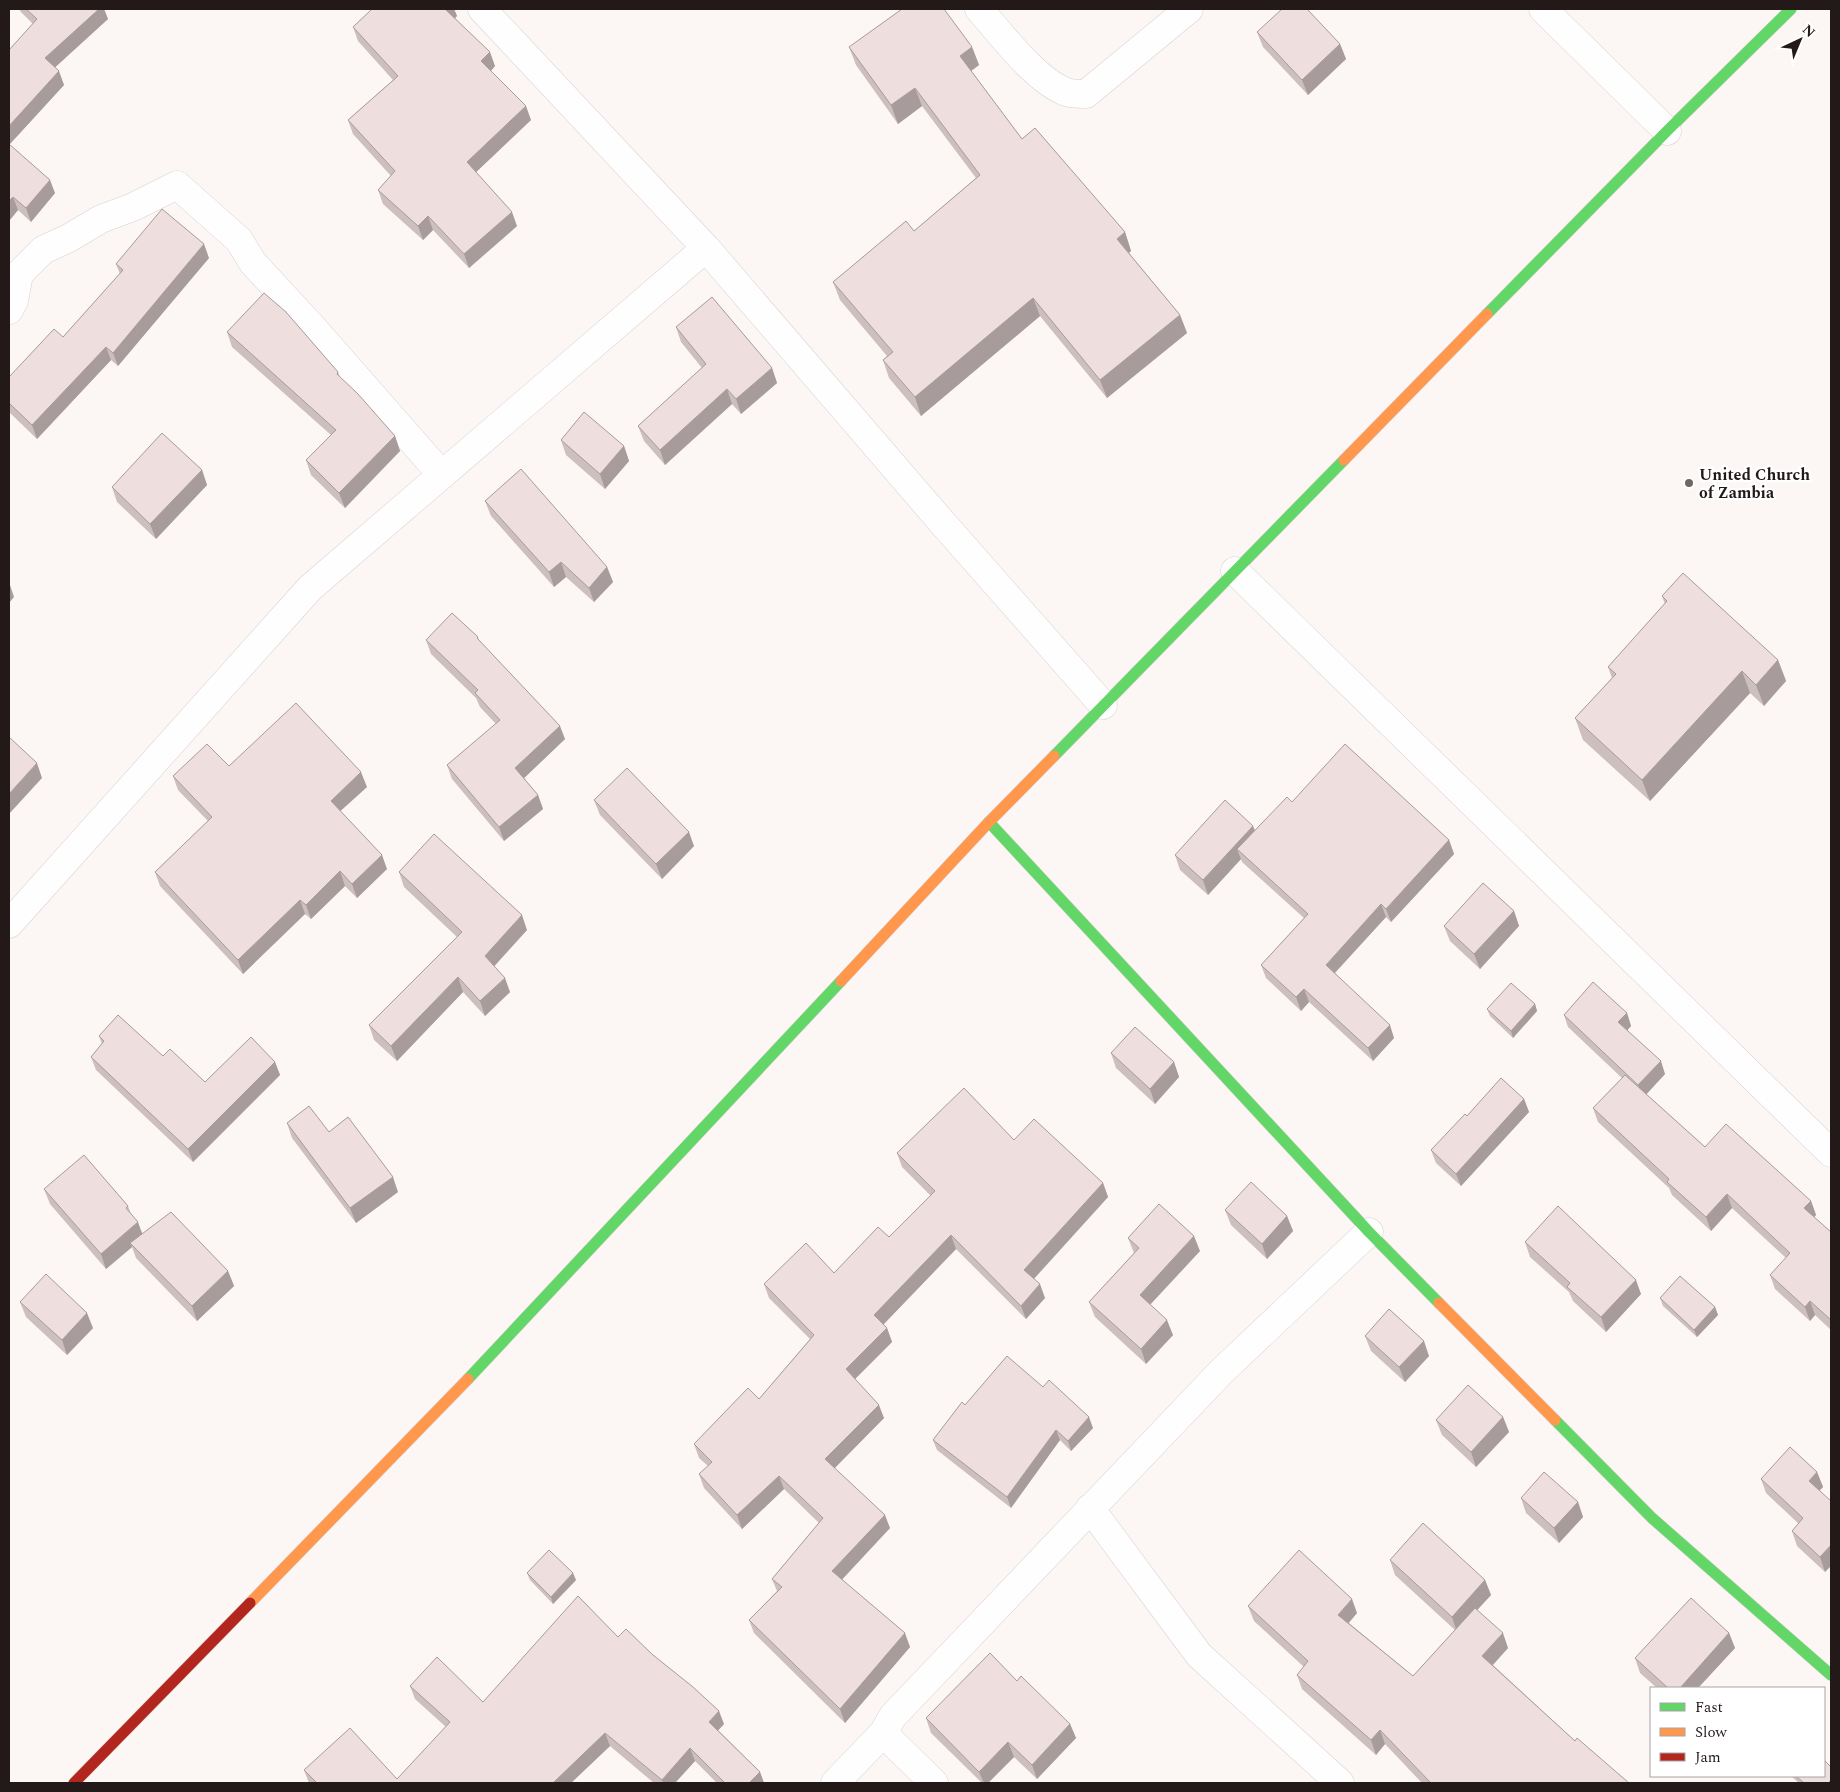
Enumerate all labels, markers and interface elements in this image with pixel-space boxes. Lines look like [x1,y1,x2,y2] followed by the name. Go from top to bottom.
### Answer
[1775,15,1825,65] north arrow
[1797,19,1820,43] text: N
[1699,463,1810,505] place label: United Church of Zambia
[1683,477,1695,489] marker: United Church of Zambia
[1650,1687,1825,1777] legend
[1695,1696,1723,1719] text: Fast
[1695,1721,1727,1744] text: Slow
[1695,1746,1721,1769] text: Jam

